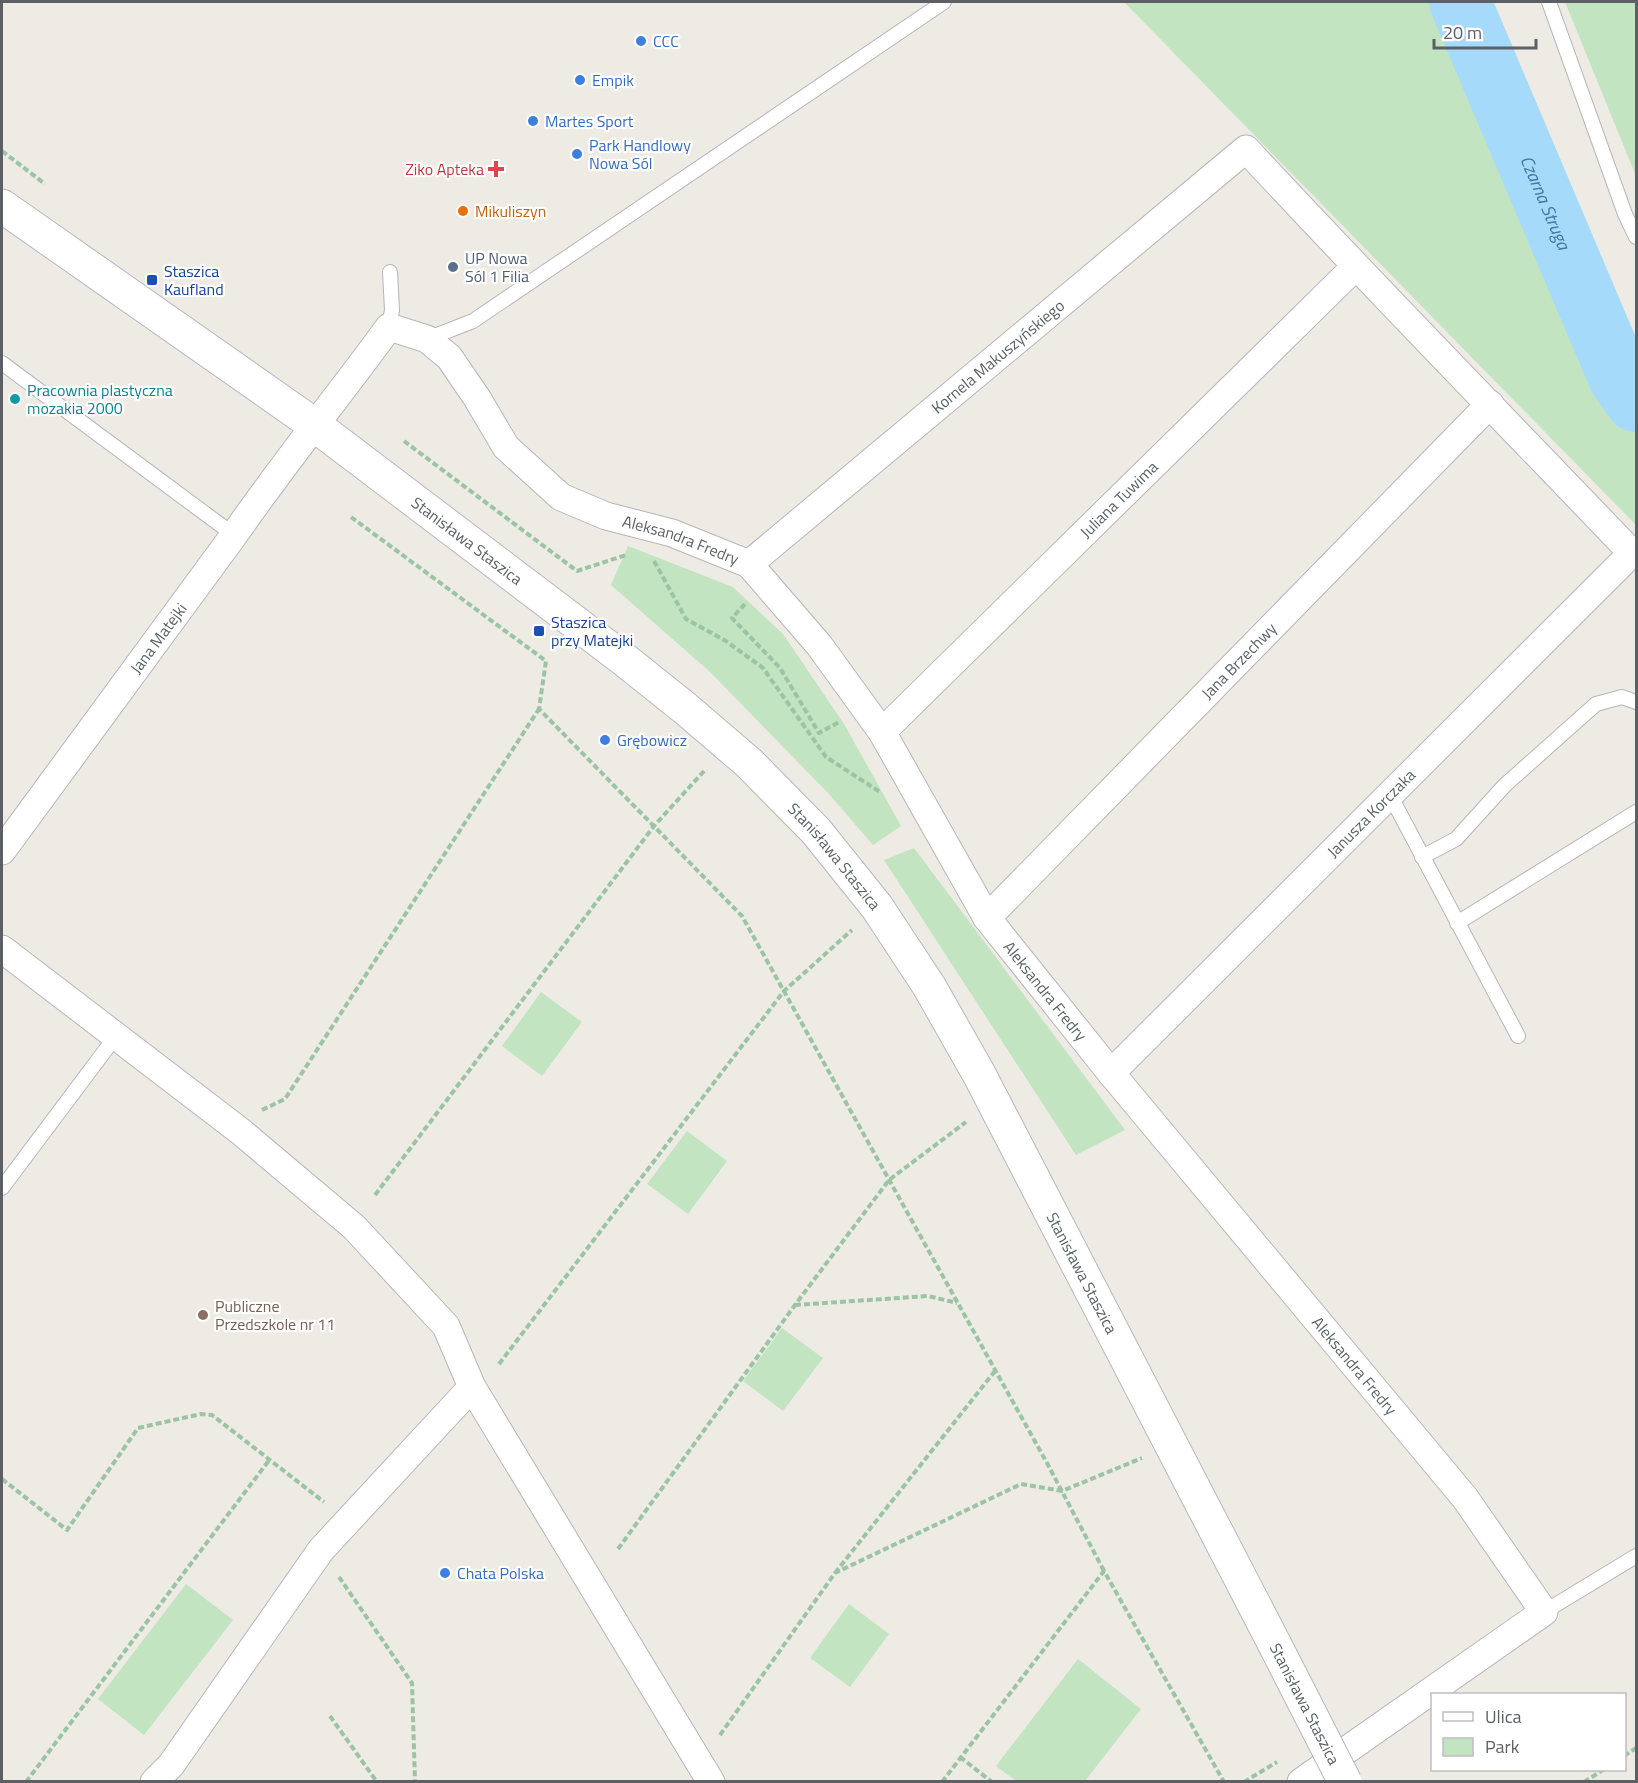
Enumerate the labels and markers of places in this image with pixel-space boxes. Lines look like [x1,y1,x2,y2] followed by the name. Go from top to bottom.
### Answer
[653,29,679,53] place label: CCC
[634,34,648,48] marker: CCC
[592,68,634,92] place label: Empik
[573,73,587,87] marker: Empik
[545,109,634,133] place label: Martes Sport
[526,114,540,128] marker: Martes Sport
[589,133,691,175] place label: Park Handlowy Nowa Sól
[570,147,584,161] marker: Park Handlowy Nowa Sól
[405,157,484,181] place label: Ziko Apteka
[489,162,503,176] marker: Ziko Apteka
[475,199,546,223] place label: Mikuliszyn
[456,204,470,218] marker: Mikuliszyn
[465,246,529,288] place label: UP Nowa Sól 1 Filia
[164,259,224,301] place label: Staszica Kaufland
[446,260,460,274] marker: UP Nowa Sól 1 Filia
[145,273,159,287] marker: Staszica Kaufland
[27,378,173,420] place label: Pracownia plastyczna mozakia 2000
[8,392,22,406] marker: Pracownia plastyczna mozakia 2000
[551,610,633,652] place label: Staszica przy Matejki
[532,624,546,638] marker: Staszica przy Matejki
[617,728,687,752] place label: Grębowicz
[598,733,612,747] marker: Grębowicz
[215,1294,335,1336] place label: Publiczne Przedszkole nr 11
[196,1308,210,1322] marker: Publiczne Przedszkole nr 11
[457,1561,544,1585] place label: Chata Polska
[438,1566,452,1580] marker: Chata Polska

